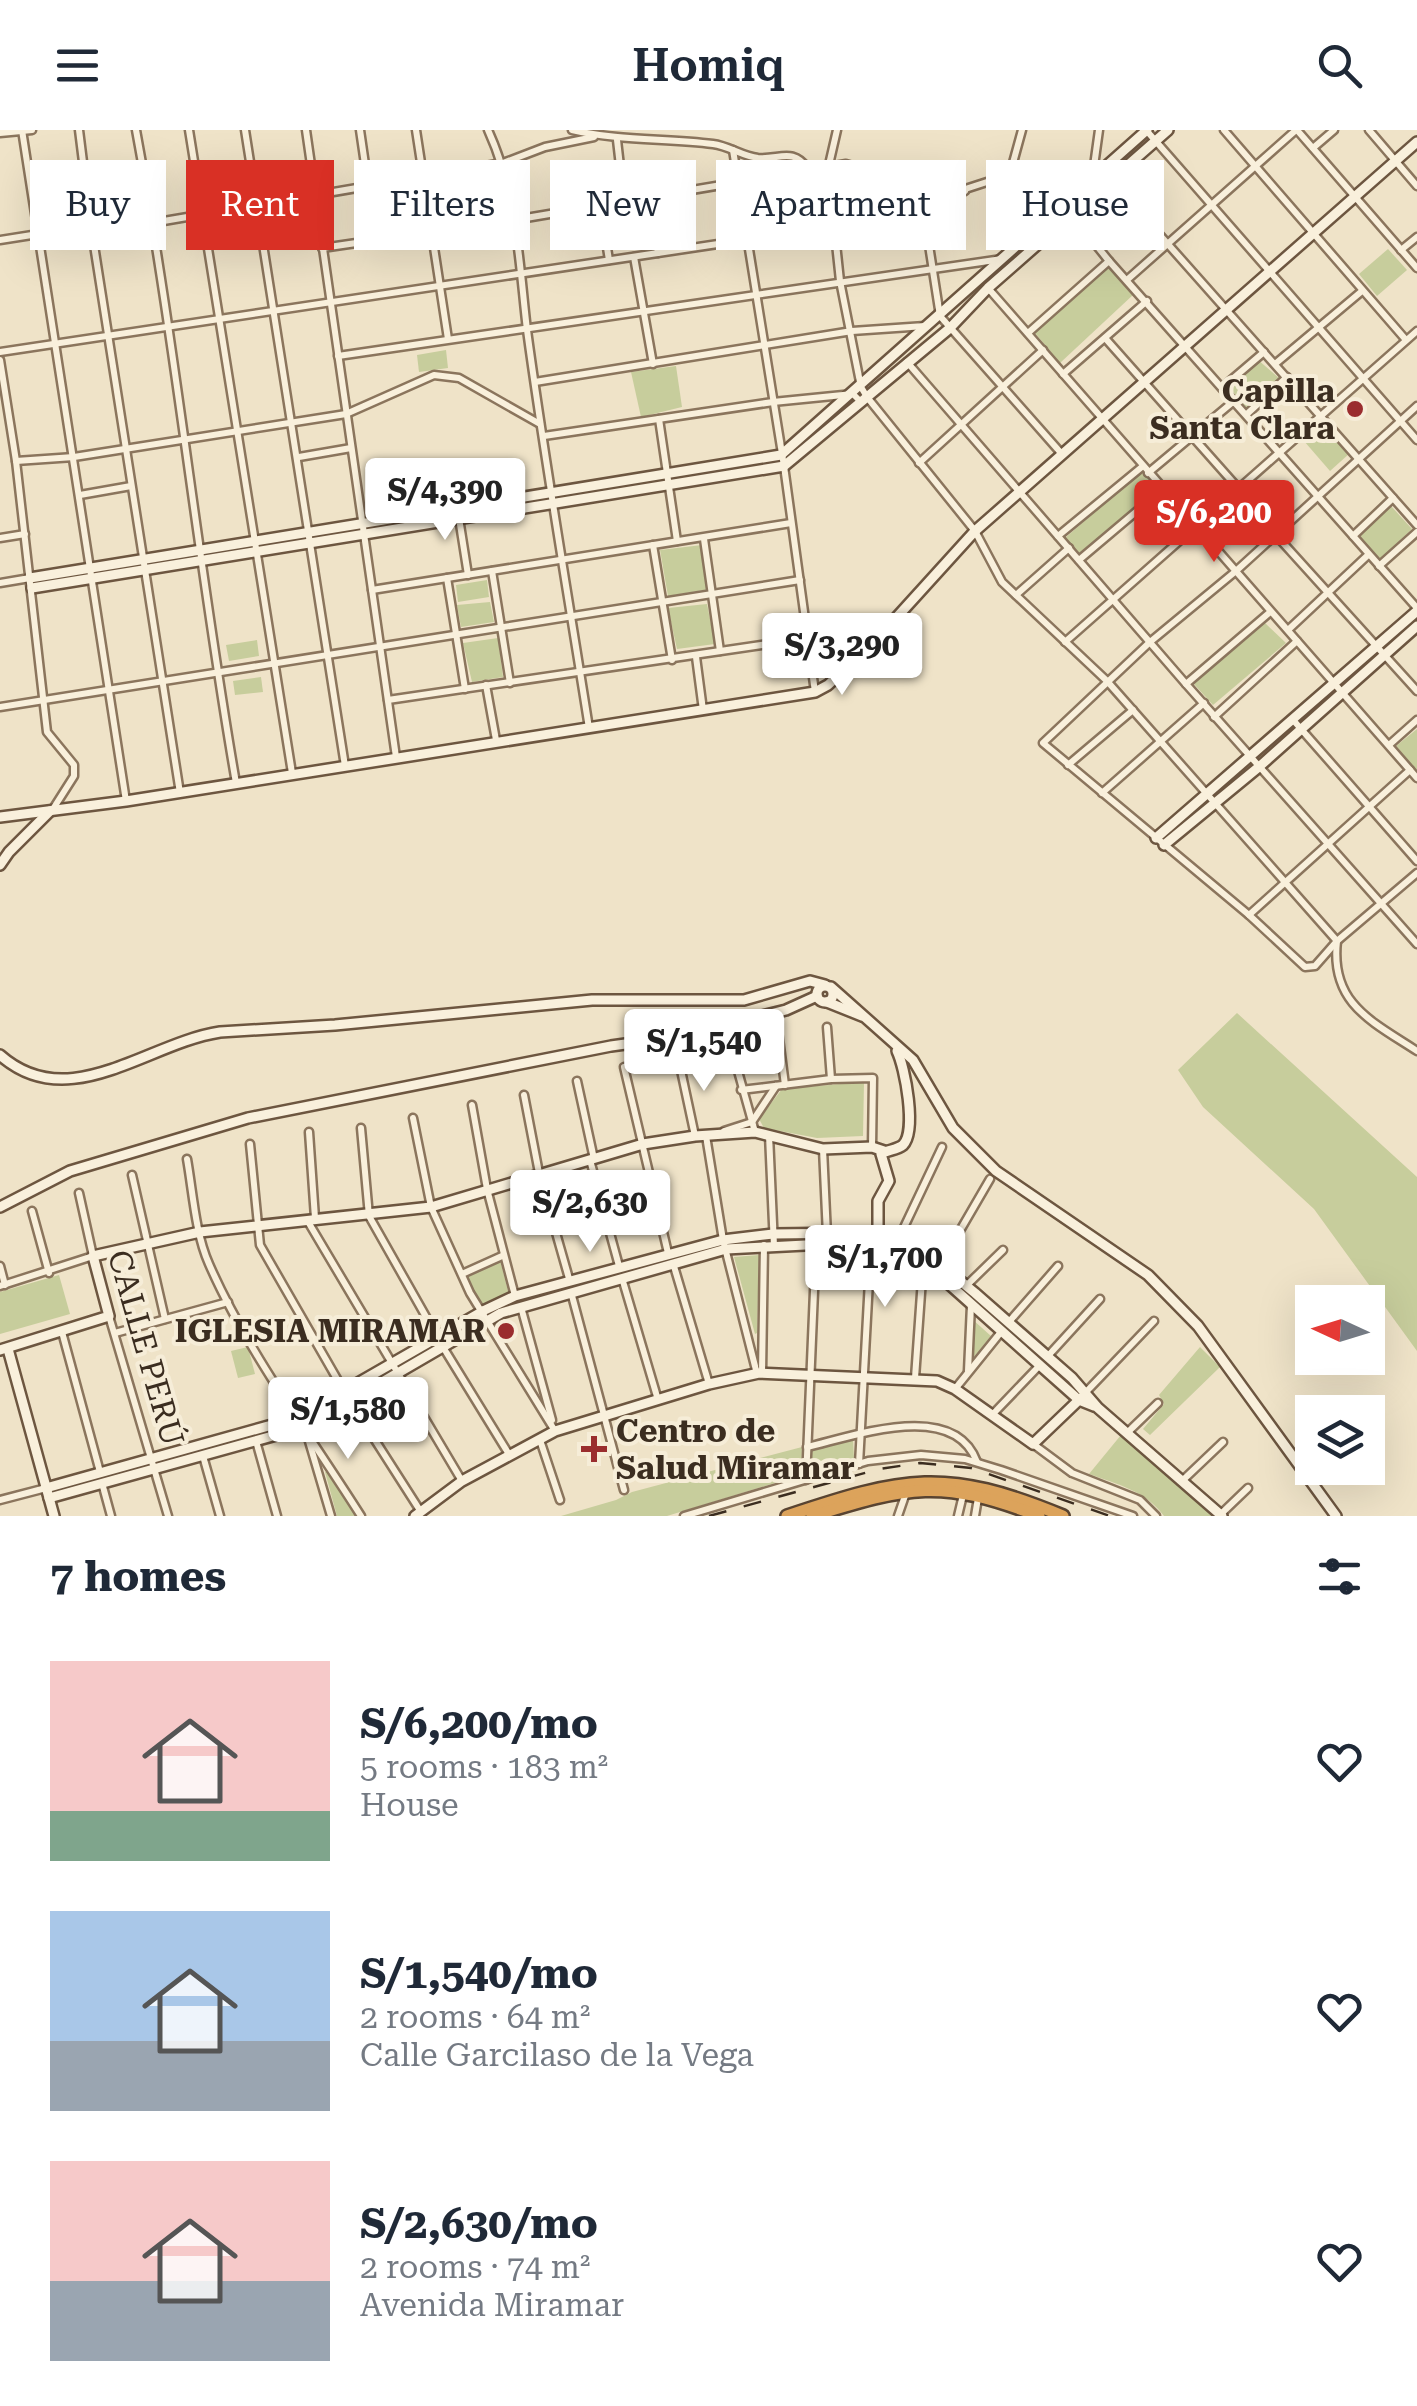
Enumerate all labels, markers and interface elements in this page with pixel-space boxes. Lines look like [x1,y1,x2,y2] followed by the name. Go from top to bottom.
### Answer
[50,38,105,93] icon: menu
[1312,38,1367,93] icon: search
[632,39,785,92] text: Homiq
[30,160,166,250] chip: Buy
[186,160,334,250] chip: Rent
[354,160,530,250] chip: Filters
[550,160,696,250] chip: New
[716,160,966,250] chip: Apartment
[986,160,1164,250] chip: House
[1150,372,1335,447] place label: Capilla Santa Clara
[1344,398,1366,420] marker: Capilla Santa Clara
[353,458,537,543] pin: S/4,390
[387,471,503,509] text: S/4,390
[1122,480,1306,565] pin: S/6,200
[1156,493,1272,531] text: S/6,200
[750,613,934,698] pin: S/3,290
[784,626,900,664] text: S/3,290
[612,1009,796,1094] pin: S/1,540
[646,1022,762,1060] text: S/1,540
[498,1170,682,1255] pin: S/2,630
[532,1183,648,1221] text: S/2,630
[793,1225,977,1310] pin: S/1,700
[827,1238,943,1276] text: S/1,700
[100,1245,193,1450] street label: CALLE PERÚ
[1295,1285,1385,1375] north arrow
[1295,1285,1385,1485] map controls
[175,1312,486,1350] place label: IGLESIA MIRAMAR
[495,1320,517,1342] marker: IGLESIA MIRAMAR
[256,1377,440,1462] pin: S/1,580
[290,1390,406,1428] text: S/1,580
[1295,1395,1385,1485] button: layers
[616,1412,855,1487] place label: Centro de Salud Miramar
[581,1436,607,1462] marker: Centro de Salud Miramar
[1312,1549,1367,1604] icon: filters
[50,1552,226,1601] text: 7 homes
[360,1699,598,1748] text: S/6,200/mo
[130,1701,250,1821] icon: home
[1312,1734,1367,1789] icon: heart
[360,1748,608,1786] text: 5 rooms · 183 m²
[360,1786,459,1824] text: House
[360,1949,598,1998] text: S/1,540/mo
[130,1951,250,2071] icon: home
[1312,1984,1367,2039] icon: heart
[360,1998,590,2036] text: 2 rooms · 64 m²
[360,2036,754,2074] text: Calle Garcilaso de la Vega
[360,2199,598,2248] text: S/2,630/mo
[130,2201,250,2321] icon: home
[1312,2234,1367,2289] icon: heart
[360,2248,590,2286] text: 2 rooms · 74 m²
[360,2286,624,2324] text: Avenida Miramar

